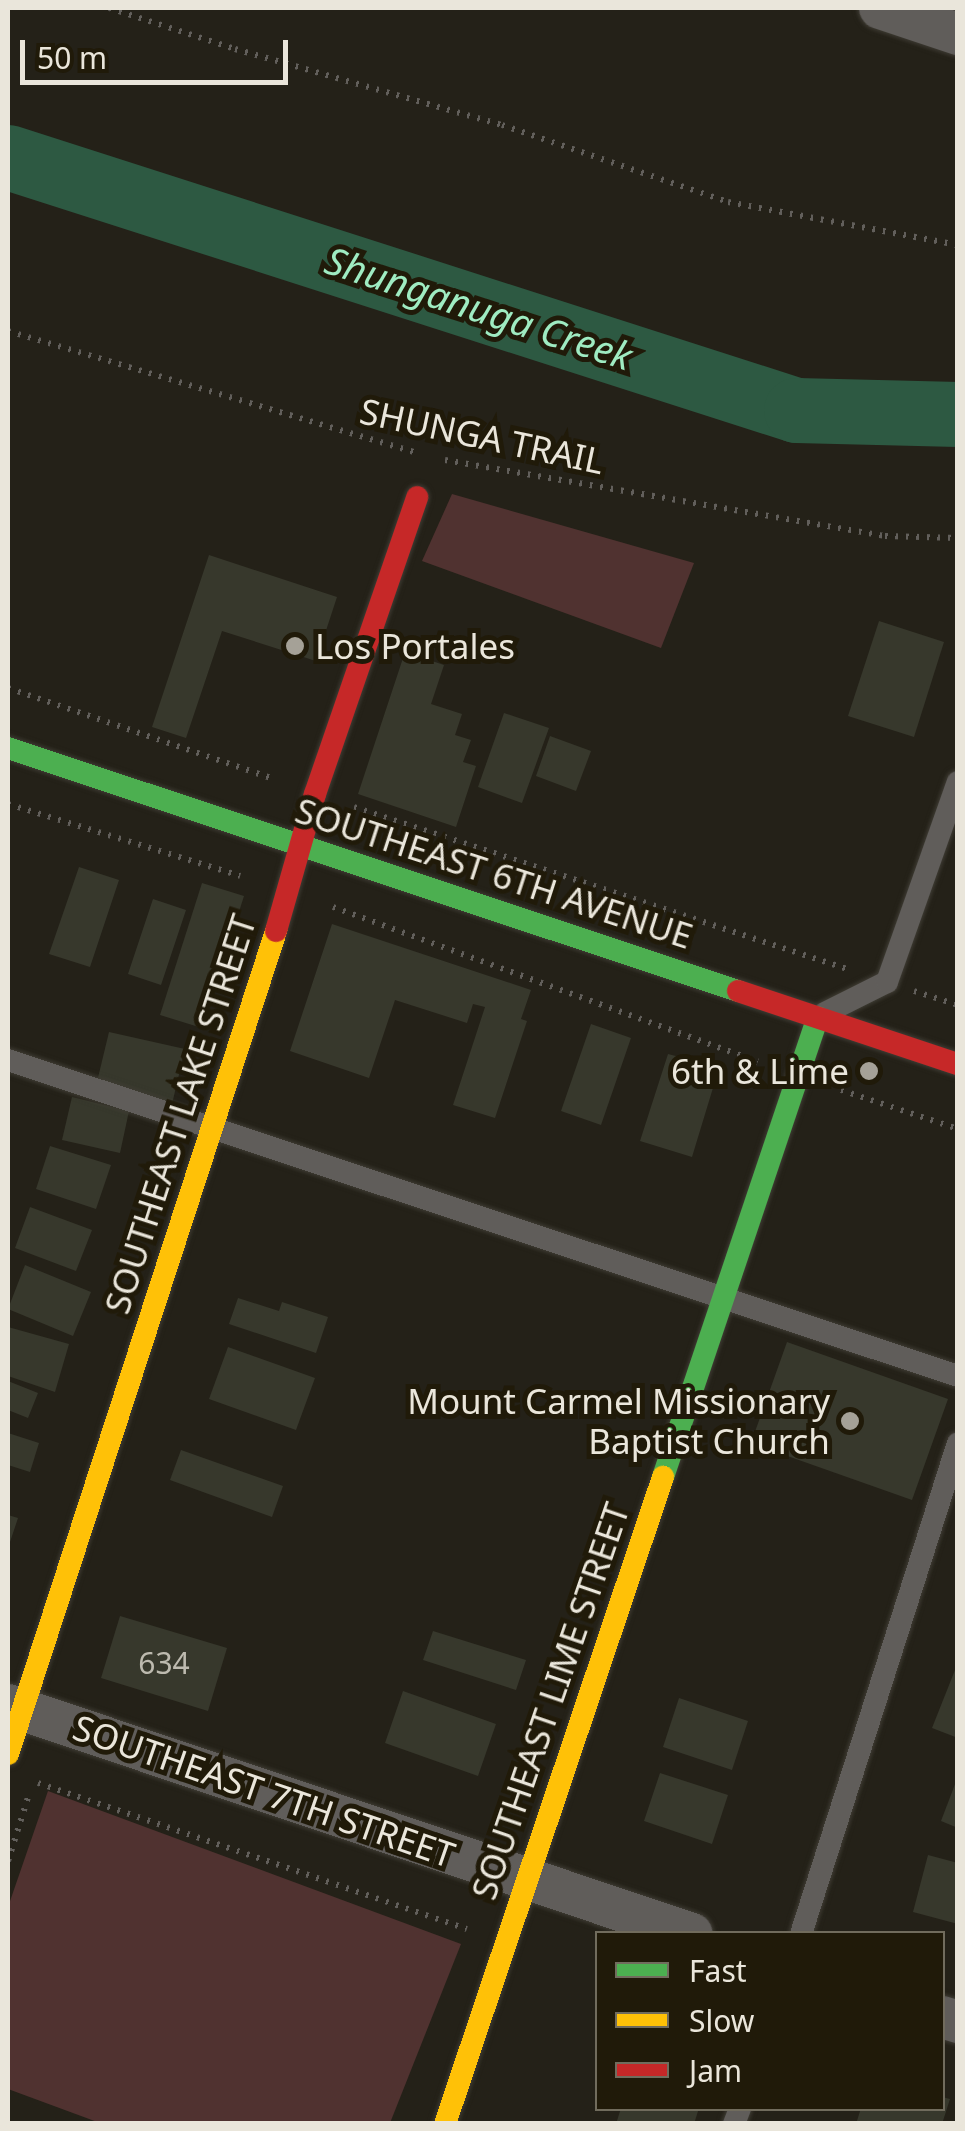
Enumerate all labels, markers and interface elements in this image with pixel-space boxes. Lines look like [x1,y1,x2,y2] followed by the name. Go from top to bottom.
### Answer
[25,20,292,82] scale bar
[37,37,107,78] text: 50 m
[320,237,638,379] water label: Shunganuga Creek
[356,390,608,482] street label: SHUNGA TRAIL
[315,625,515,667] place label: Los Portales
[284,635,306,657] marker: Los Portales
[290,789,698,957] street label: SOUTHEAST 6TH AVENUE
[96,909,264,1319] street label: SOUTHEAST LAKE STREET
[671,1050,849,1092] place label: 6th & Lime
[858,1060,880,1082] marker: 6th & Lime
[407,1380,830,1462] place label: Mount Carmel Missionary Baptist Church
[839,1410,861,1432] marker: Mount Carmel Missionary Baptist Church
[462,1497,638,1905] street label: SOUTHEAST LIME STREET
[138,1645,190,1681] house number: 634
[68,1706,460,1876] street label: SOUTHEAST 7TH STREET
[595,1931,945,2111] legend
[689,1950,747,1991] text: Fast
[689,2000,754,2041] text: Slow
[689,2050,742,2091] text: Jam

